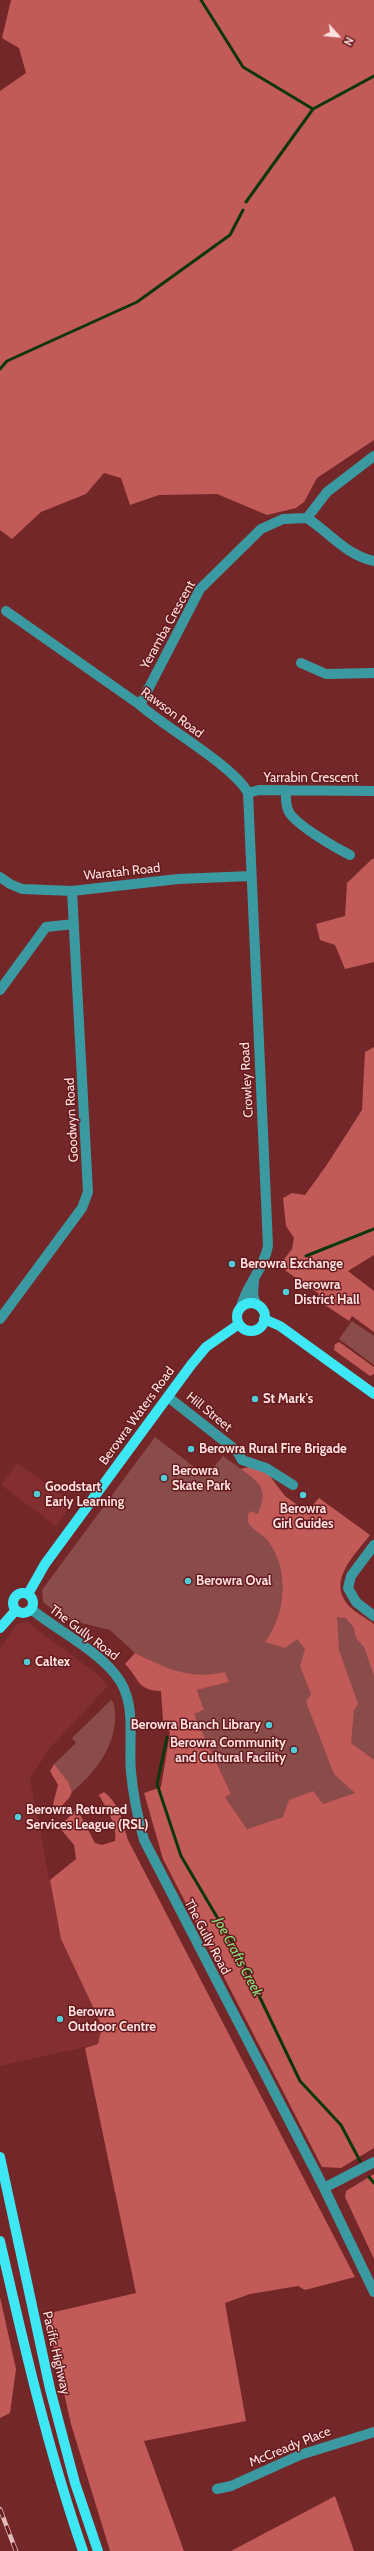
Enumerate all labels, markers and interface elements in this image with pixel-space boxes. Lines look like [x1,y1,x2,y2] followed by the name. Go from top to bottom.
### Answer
[318,16,358,56] north arrow
[341,35,357,48] text: N
[137,578,199,672] street label: Yeramba Crescent
[138,684,206,742] street label: Rawson Road
[263,770,359,786] street label: Yarrabin Crescent
[83,860,161,884] street label: Waratah Road
[237,1042,257,1118] street label: Crowley Road
[62,1077,82,1163] street label: Goodwyn Road
[240,1256,343,1272] place label: Berowra Exchange
[227,1259,237,1269] marker: Berowra Exchange
[294,1277,360,1308] place label: Berowra District Hall
[281,1287,291,1297] marker: Berowra District Hall
[96,1364,178,1468] street label: Berowra Waters Road
[183,1389,235,1435] street label: Hill Street
[263,1391,313,1407] place label: St Mark's
[250,1394,260,1404] marker: St Mark's
[199,1441,347,1457] place label: Berowra Rural Fire Brigade
[186,1444,196,1454] marker: Berowra Rural Fire Brigade
[172,1463,231,1494] place label: Berowra Skate Park
[159,1473,169,1483] marker: Berowra Skate Park
[45,1479,124,1510] place label: Goodstart Early Learning
[32,1489,42,1499] marker: Goodstart Early Learning
[298,1490,308,1500] marker: Berowra Girl Guides
[273,1501,333,1532] place label: Berowra Girl Guides
[196,1573,272,1589] place label: Berowra Oval
[183,1576,193,1586] marker: Berowra Oval
[46,1602,122,1664] street label: The Gully Road
[35,1654,70,1670] place label: Caltex
[22,1657,32,1667] marker: Caltex
[131,1717,261,1733] place label: Berowra Branch Library
[264,1720,274,1730] marker: Berowra Branch Library
[170,1735,286,1766] place label: Berowra Community and Cultural Facility
[289,1745,299,1755] marker: Berowra Community and Cultural Facility
[26,1802,149,1833] place label: Berowra Returned Services League (RSL)
[13,1812,23,1822] marker: Berowra Returned Services League (RSL)
[181,1897,233,1977] street label: The Gully Road
[210,1914,266,2000] water label: Joe Crafts Creek
[68,2004,156,2035] place label: Berowra Outdoor Centre
[55,2014,65,2024] marker: Berowra Outdoor Centre
[39,2310,73,2396] street label: Pacific Highway
[247,2424,333,2470] street label: McCready Place

